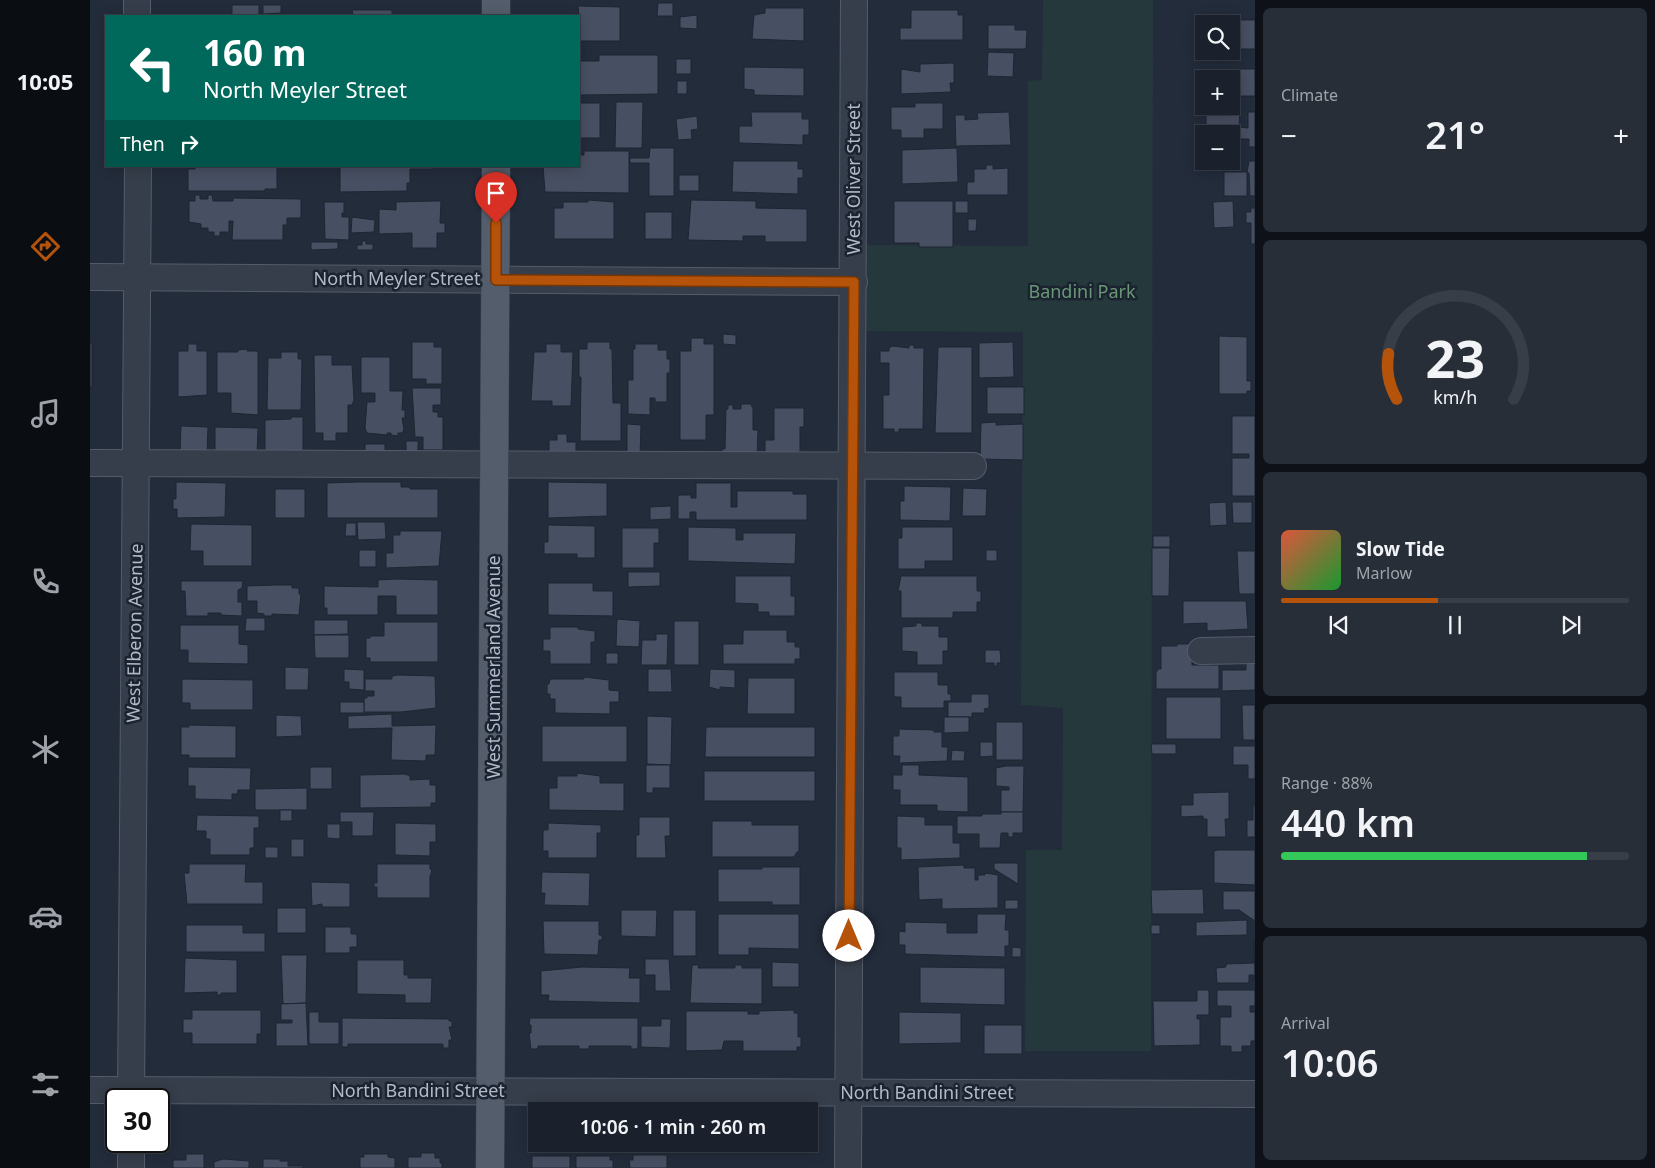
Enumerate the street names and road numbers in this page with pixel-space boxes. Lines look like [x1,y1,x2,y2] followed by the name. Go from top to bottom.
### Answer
[841,103,865,255] street label: West Oliver Street
[314,266,481,290] street label: North Meyler Street
[120,543,148,723] street label: West Elberon Avenue
[481,555,505,779] street label: West Summerland Avenue
[331,1078,505,1102] street label: North Bandini Street
[840,1080,1014,1104] street label: North Bandini Street

